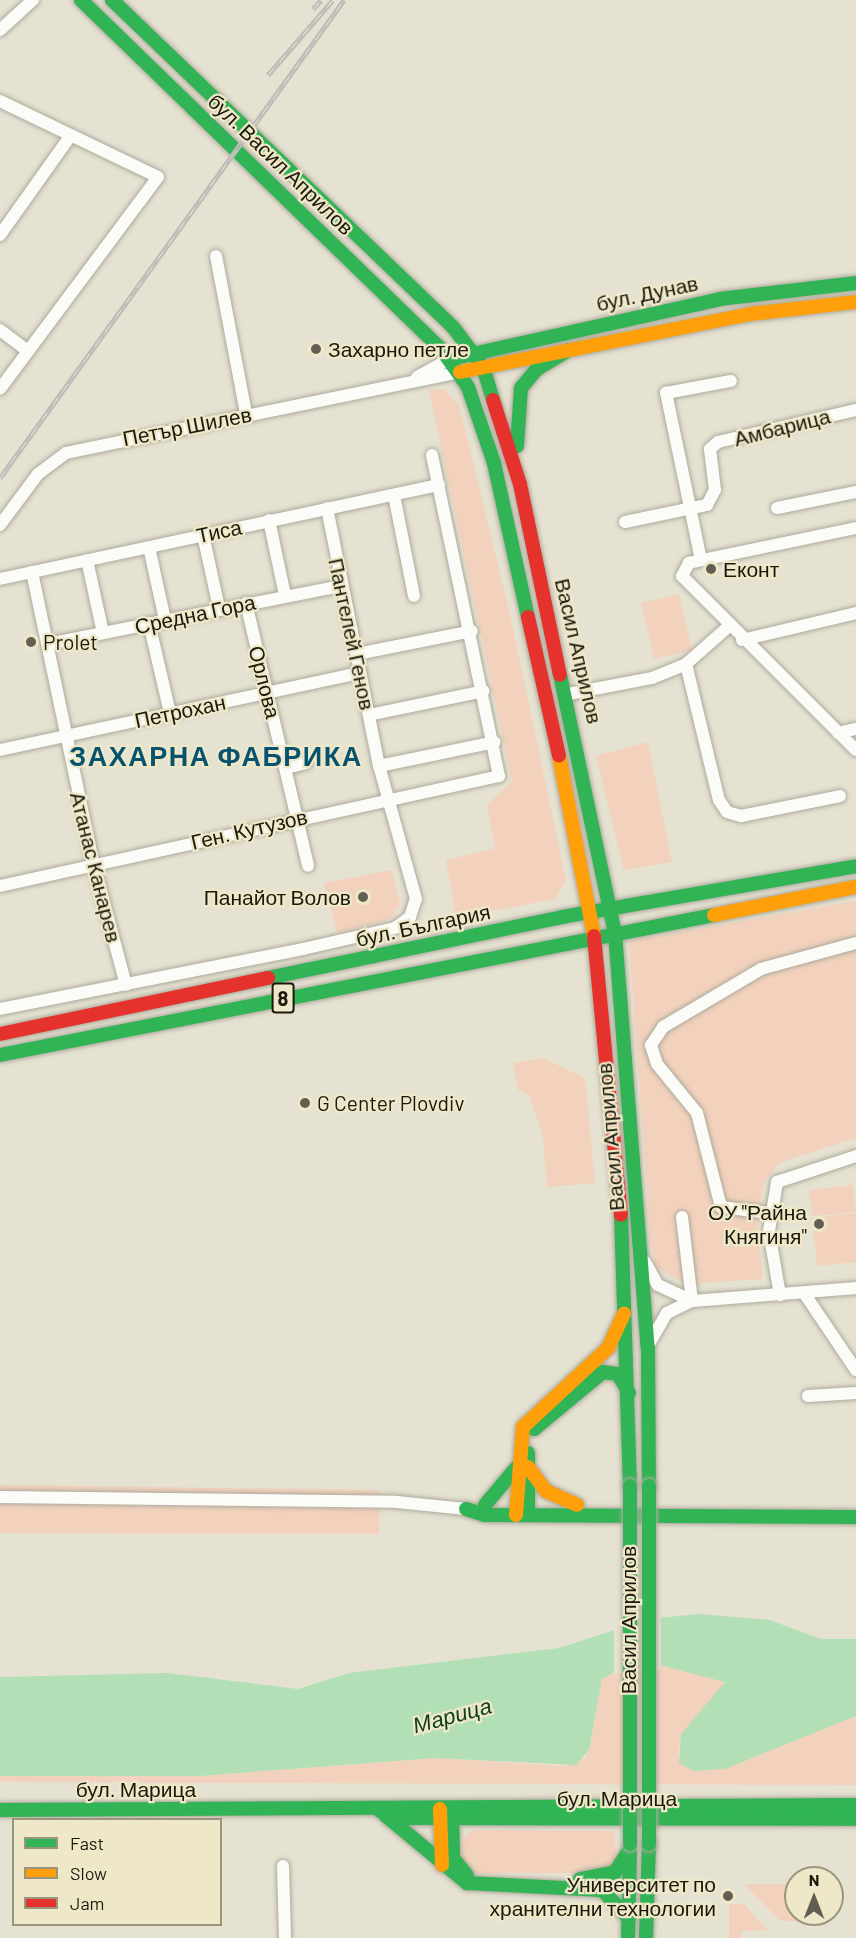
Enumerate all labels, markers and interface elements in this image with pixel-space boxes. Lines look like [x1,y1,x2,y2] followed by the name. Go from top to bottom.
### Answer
[203,88,359,240] street label: бул. Васил Априлов
[594,270,700,316] street label: бул. Дунав
[328,336,469,362] place label: Захарно петле
[309,342,323,356] marker: Захарно петле
[120,401,254,451] street label: Петър Шилев
[731,403,833,451] street label: Амбарица
[194,514,244,548] street label: Тиса
[324,556,380,712] street label: Пантелей Генов
[723,556,779,582] place label: Еконт
[704,562,718,576] marker: Еконт
[550,576,608,726] street label: Васил Априлов
[132,589,258,639] street label: Средна Гора
[43,629,98,655] place label: Prolet
[24,635,38,649] marker: Prolet
[244,643,286,721] street label: Орлова
[132,689,228,733] street label: Петрохан
[69,740,363,772] district label: ЗАХАРНА ФАБРИКА
[65,789,127,945] street label: Атанас Канарев
[188,803,310,855] street label: Ген. Кутузов
[204,884,351,910] place label: Панайот Волов
[356,890,370,904] marker: Панайот Волов
[354,898,492,952] street label: бул. България
[271,981,295,1015] road number: 8
[591,1062,629,1212] street label: Васил Априлов
[317,1090,464,1116] place label: G Center Plovdiv
[298,1096,312,1110] marker: G Center Plovdiv
[708,1199,807,1249] place label: ОУ "Райна Княгиня"
[812,1217,826,1231] marker: ОУ "Райна Княгиня"
[615,1546,641,1694] street label: Васил Априлов
[410,1692,494,1738] water label: Марица
[76,1776,196,1802] street label: бул. Марица
[557,1785,677,1811] street label: бул. Марица
[12,1818,222,1926] legend
[70,1832,104,1854] text: Fast
[70,1862,107,1884] text: Slow
[784,1866,844,1926] north arrow
[809,1870,819,1889] text: N
[489,1871,716,1921] place label: Университет по хранителни технологии
[721,1889,735,1903] marker: Университет по хранителни технологии
[70,1892,104,1914] text: Jam

